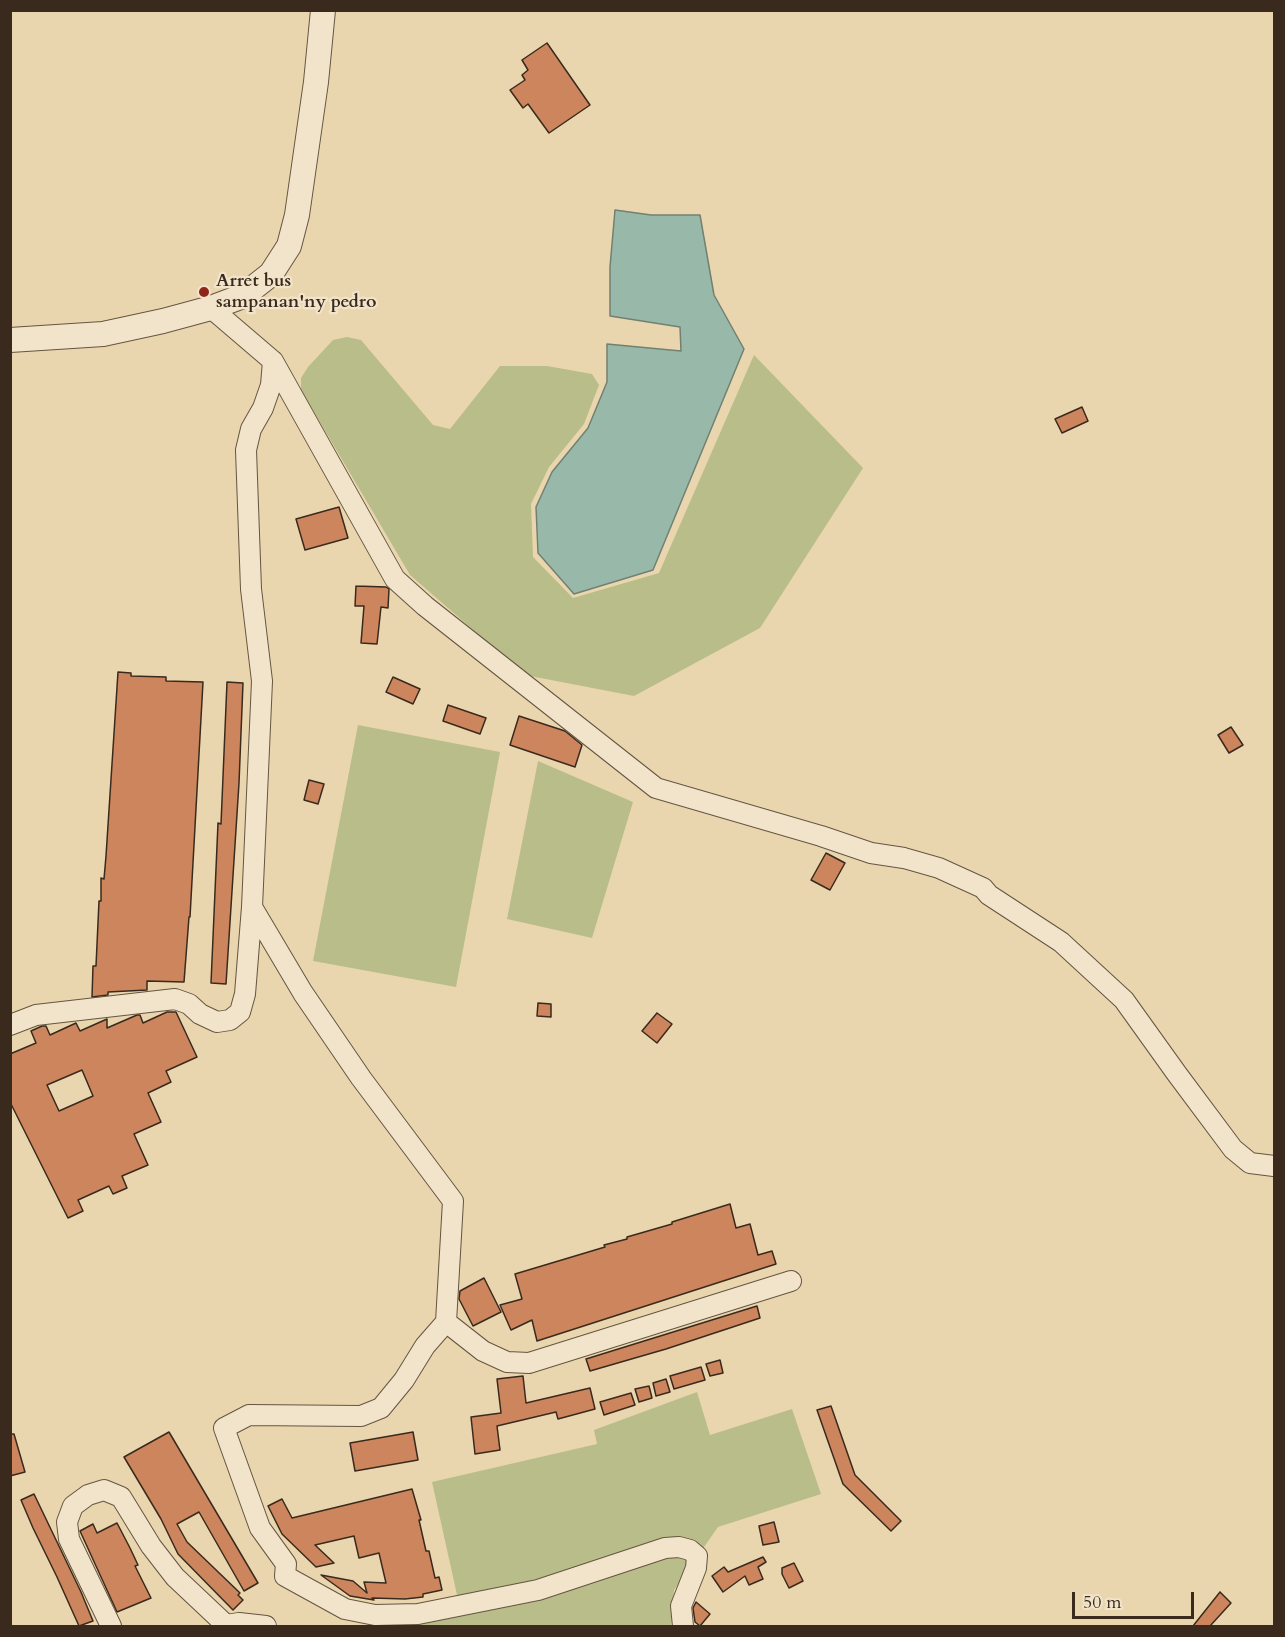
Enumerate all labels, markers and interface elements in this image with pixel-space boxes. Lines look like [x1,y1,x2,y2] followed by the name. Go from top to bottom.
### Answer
[216,271,376,314] place label: Arret bus sampanan'ny pedro
[197,285,211,299] marker: Arret bus sampanan'ny pedro
[1075,1580,1196,1618] scale bar
[1083,1590,1122,1615] text: 50 m

